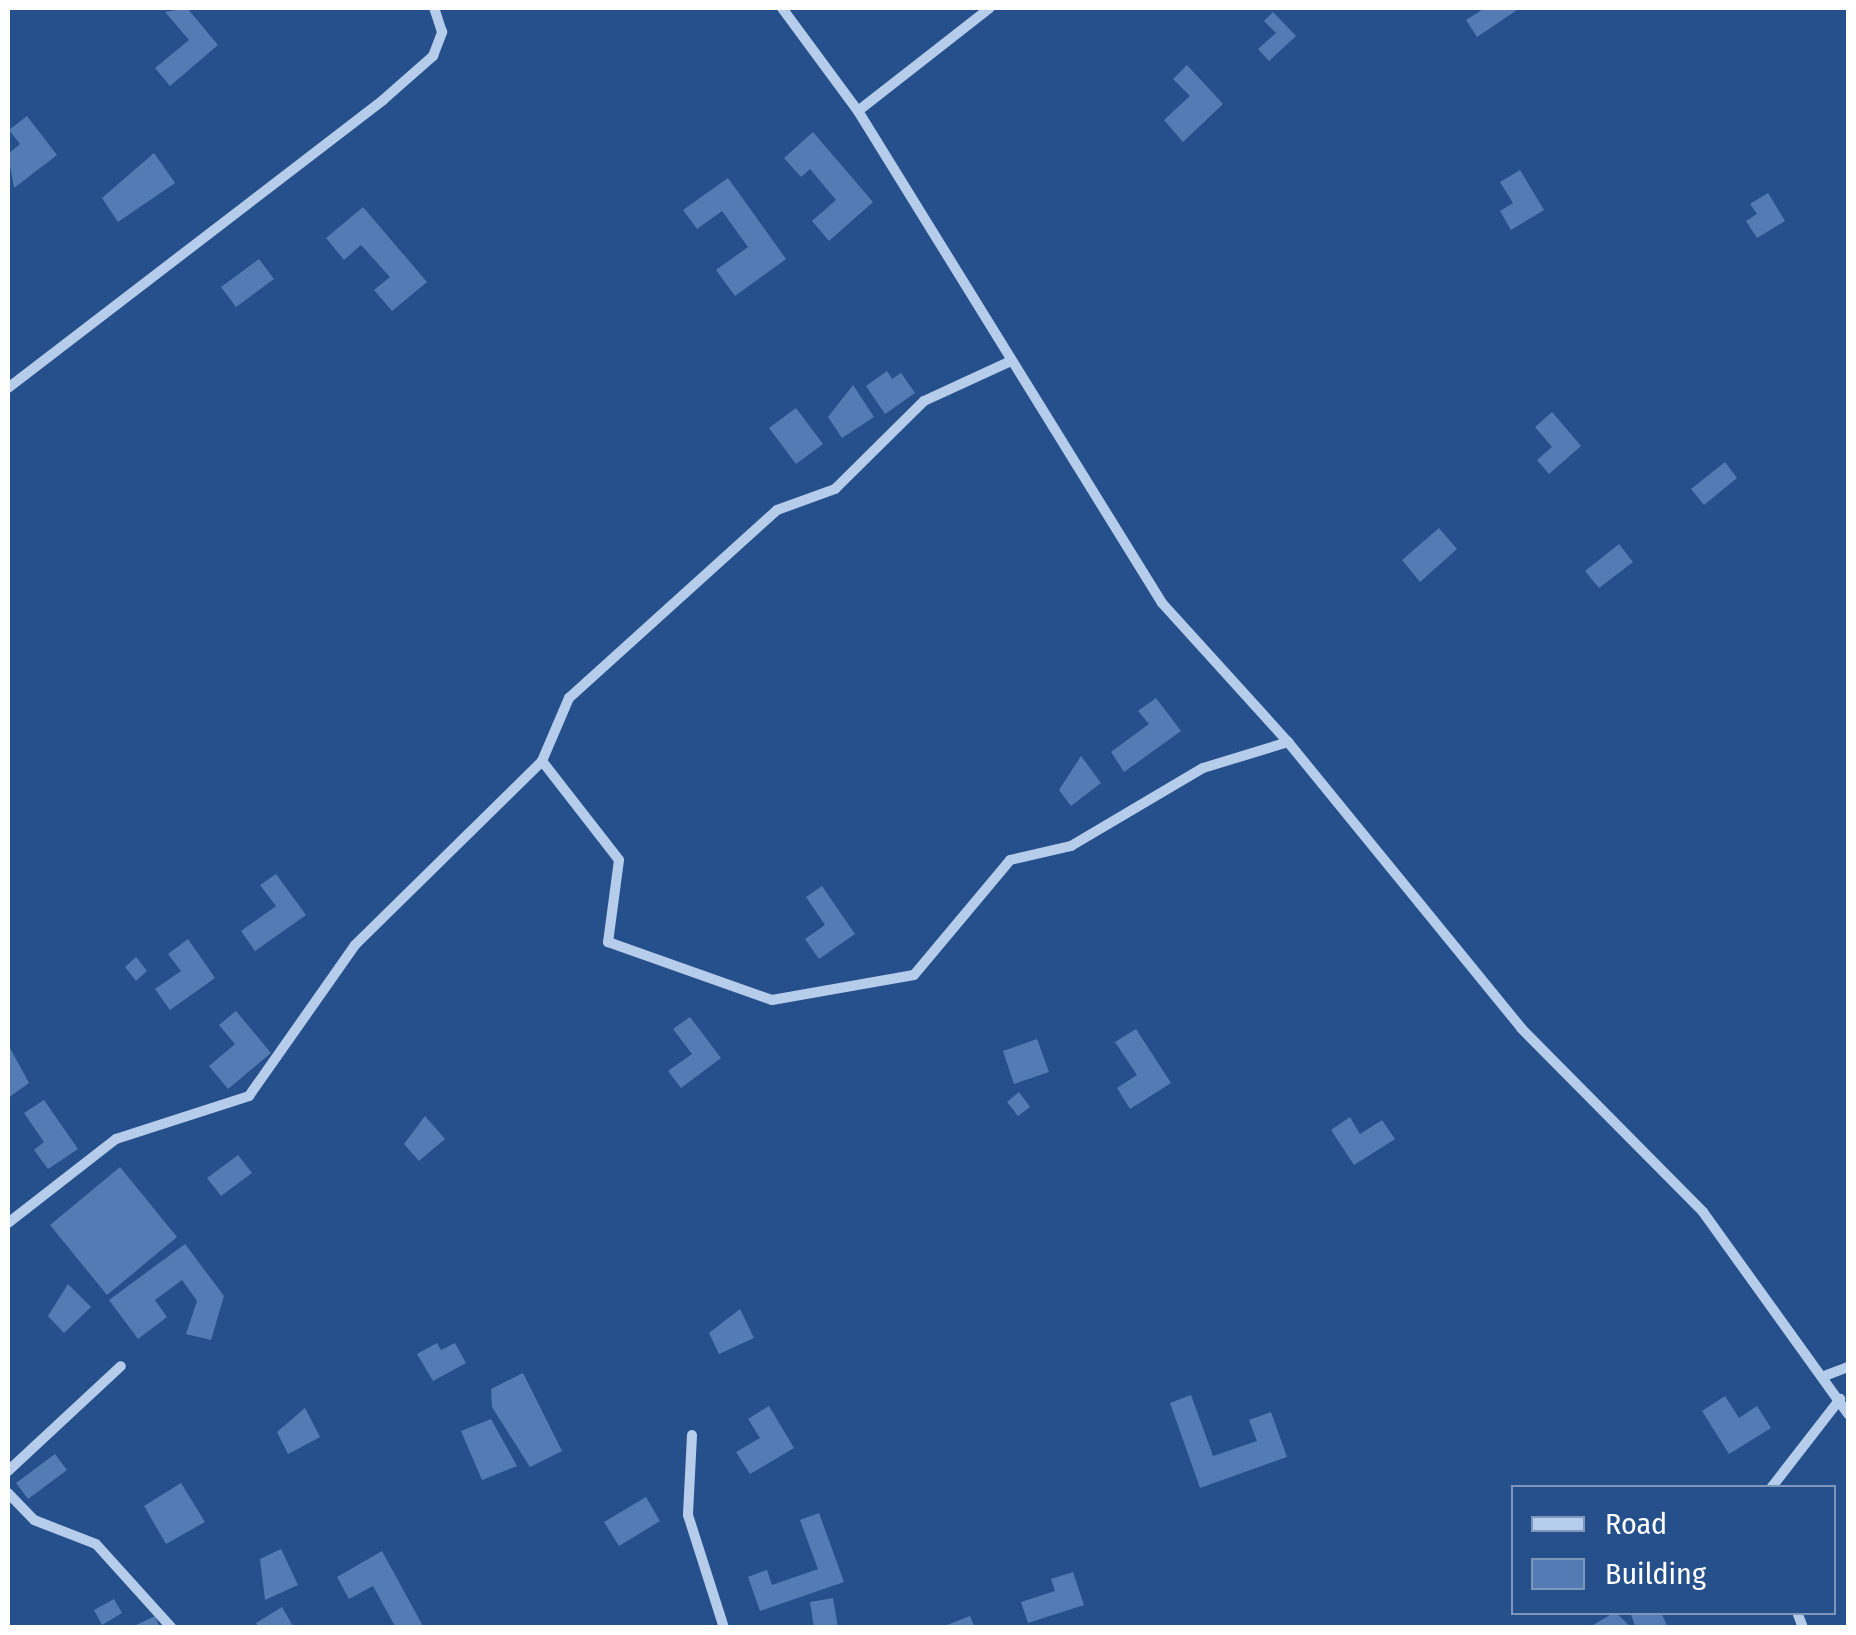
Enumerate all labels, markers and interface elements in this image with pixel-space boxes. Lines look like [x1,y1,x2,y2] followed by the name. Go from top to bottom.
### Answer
[1511,1485,1836,1615] legend
[1605,1506,1667,1542] text: Road
[1605,1556,1706,1592] text: Building

